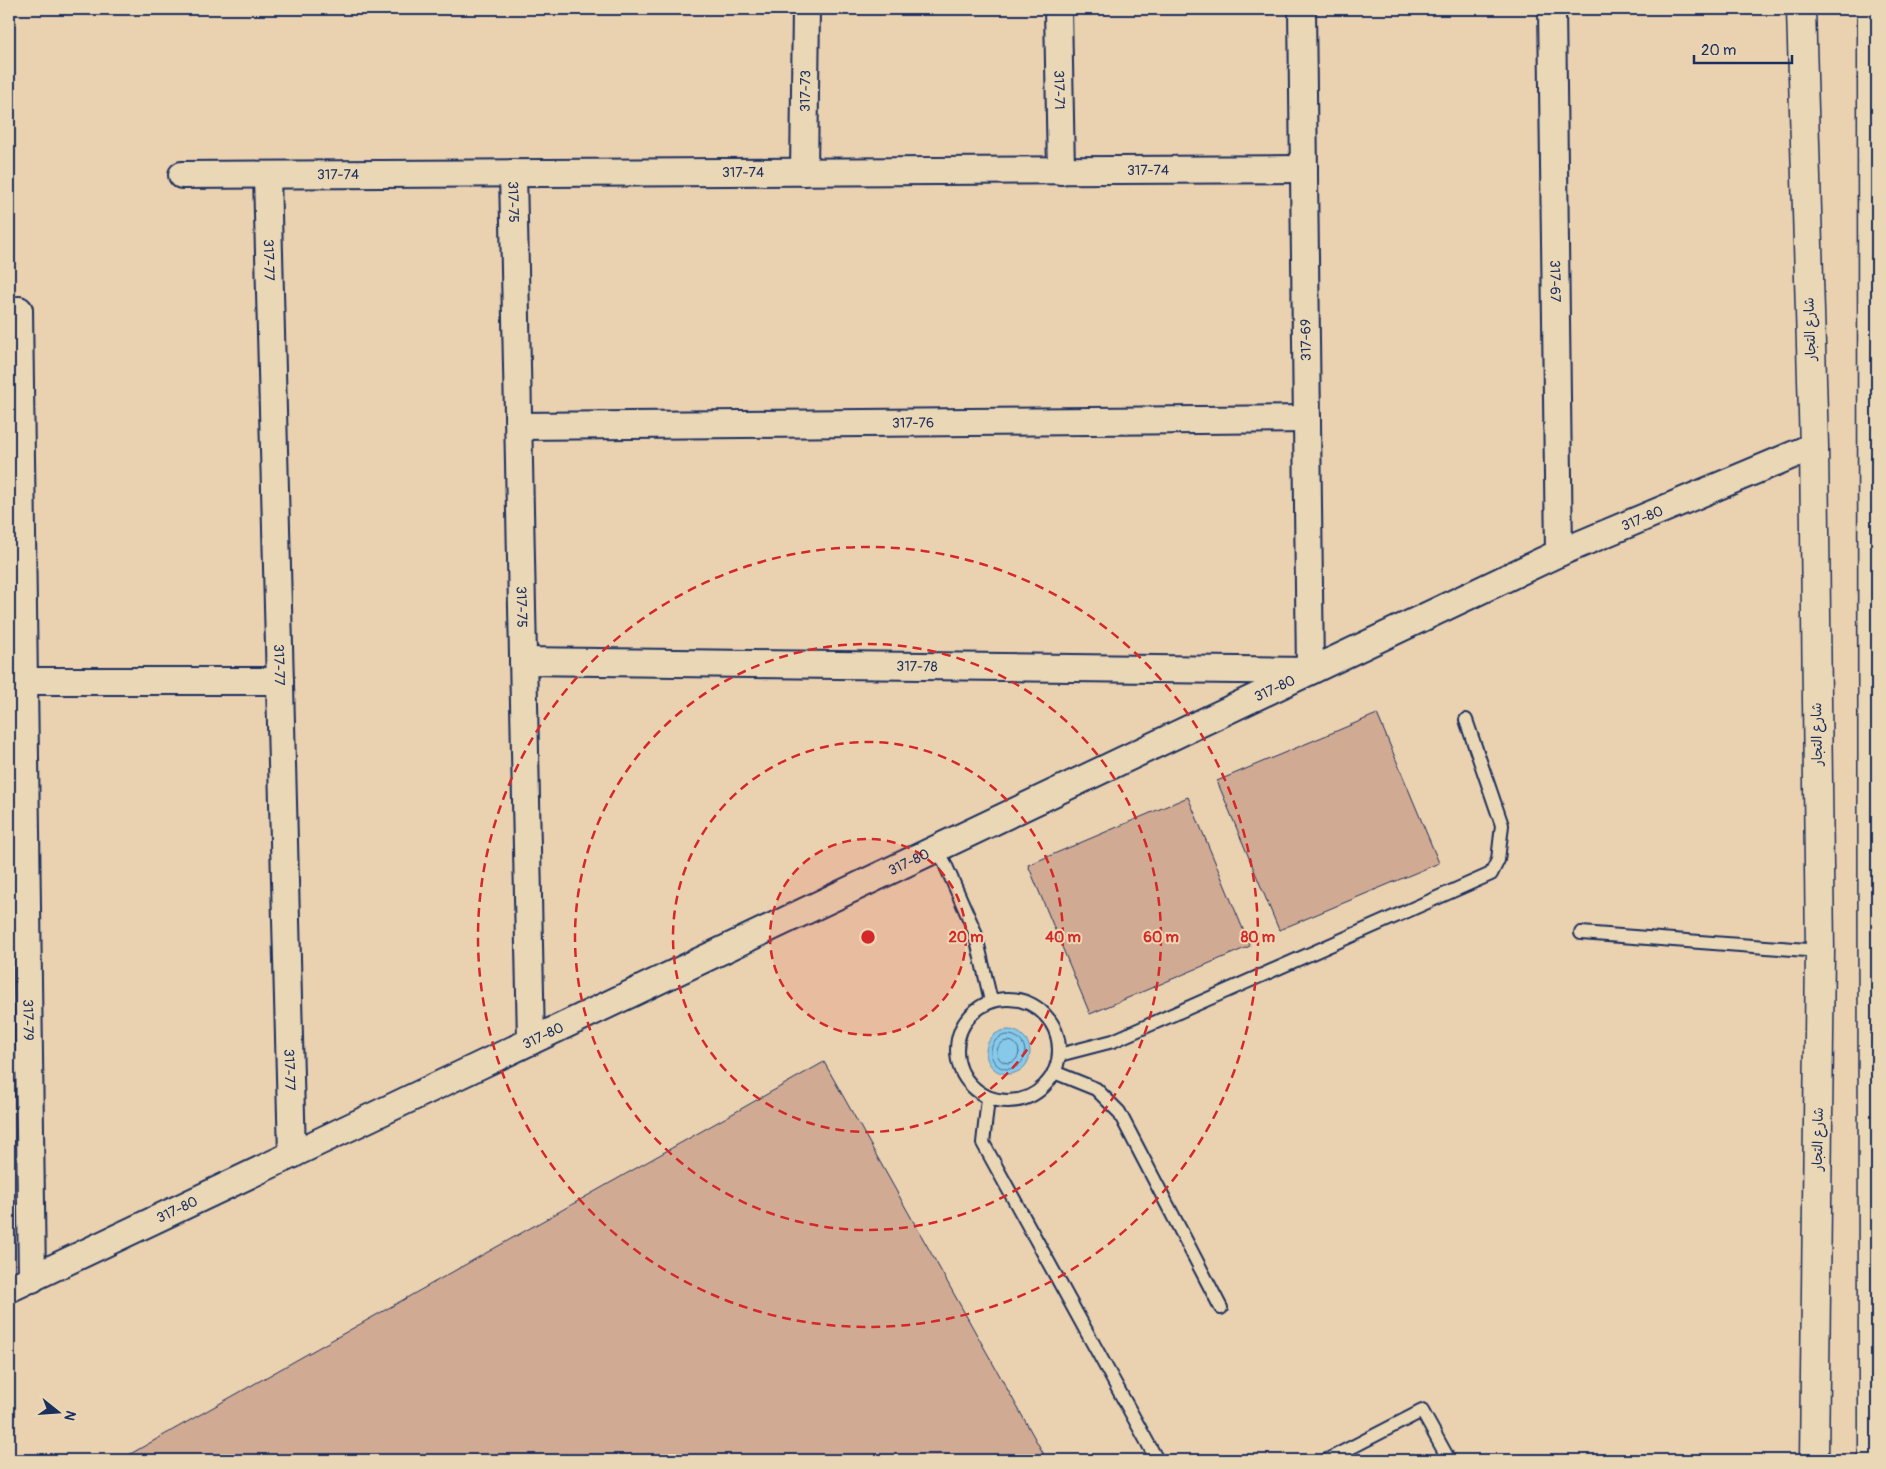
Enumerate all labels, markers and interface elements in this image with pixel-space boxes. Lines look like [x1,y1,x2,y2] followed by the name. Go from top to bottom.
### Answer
[1694,32,1791,64] scale bar
[1701,41,1736,60] text: 20 m
[796,70,814,112] street label: 317-73
[1051,70,1068,110] street label: 317-71
[1127,161,1169,178] street label: 317-74
[722,163,764,181] street label: 317-74
[317,166,359,183] street label: 317-74
[505,181,523,223] street label: 317-75
[260,239,278,282] street label: 317-77
[1547,260,1564,303] street label: 317-67
[1800,297,1821,362] street label: شارع التجار
[1297,319,1315,361] street label: 317-69
[892,414,934,431] street label: 317-76
[1619,502,1665,534] street label: 317-80
[513,586,531,628] street label: 317-75
[270,644,289,686] street label: 317-77
[896,657,938,675] street label: 317-78
[1251,671,1298,705] street label: 317-80
[1808,702,1827,767] street label: شارع التجار
[886,845,932,879] street label: 317-80
[859,928,877,946] centre of rings
[948,928,984,947] text: 20 m
[1045,928,1081,947] text: 40 m
[1143,928,1179,947] text: 60 m
[1241,928,1275,947] text: 80 m
[20,999,37,1041] street label: 317-79
[520,1019,566,1052] street label: 317-80
[281,1049,299,1091] street label: 317-77
[1809,1107,1828,1172] street label: شارع التجار
[154,1192,200,1226] street label: 317-80
[32,1386,82,1436] north arrow
[60,1409,79,1423] text: N

